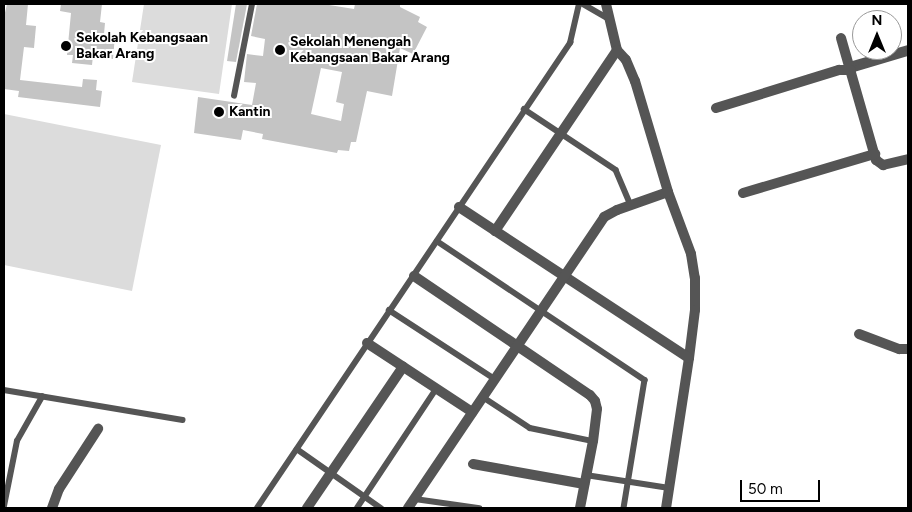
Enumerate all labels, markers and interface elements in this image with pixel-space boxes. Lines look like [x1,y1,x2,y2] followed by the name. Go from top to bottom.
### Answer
[852,10,902,60] north arrow
[872,12,882,29] text: N
[76,30,208,62] place label: Sekolah Kebangsaan Bakar Arang
[290,34,450,66] place label: Sekolah Menengah Kebangsaan Bakar Arang
[60,40,72,52] marker: Sekolah Kebangsaan Bakar Arang
[274,44,286,56] marker: Sekolah Menengah Kebangsaan Bakar Arang
[229,104,271,120] place label: Kantin
[213,106,225,118] marker: Kantin
[742,470,822,502] scale bar
[748,480,783,498] text: 50 m

